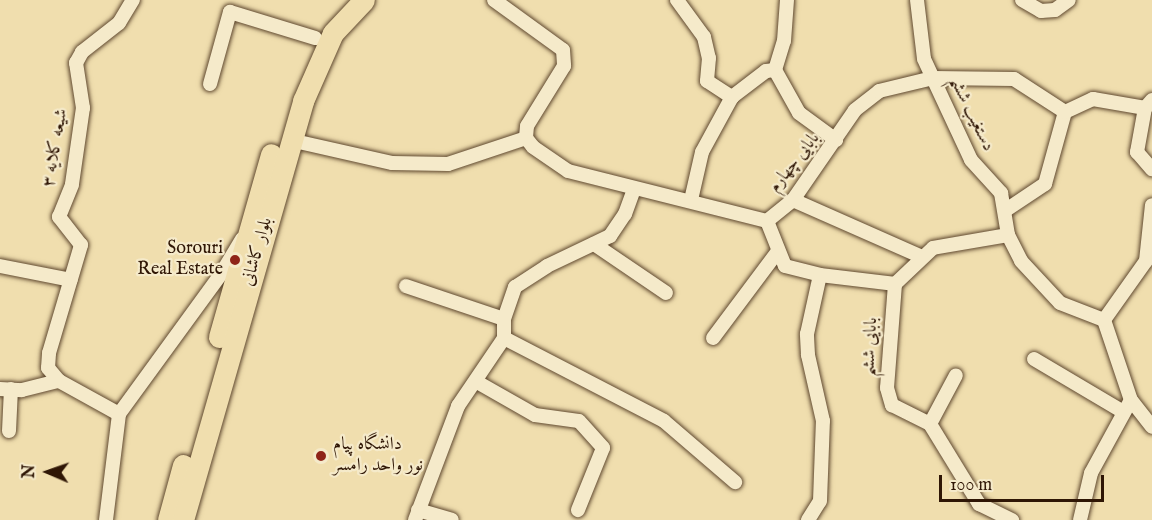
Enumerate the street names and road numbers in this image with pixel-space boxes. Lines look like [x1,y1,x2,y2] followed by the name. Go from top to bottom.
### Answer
[944,73,998,155] street label: دستغیب ششم
[38,107,74,189] street label: شیعه کلایه ۳
[765,129,825,197] street label: بابایی چهارم
[238,215,278,289] street label: بلوار کاشانی
[859,317,883,377] street label: بابایی ششم

